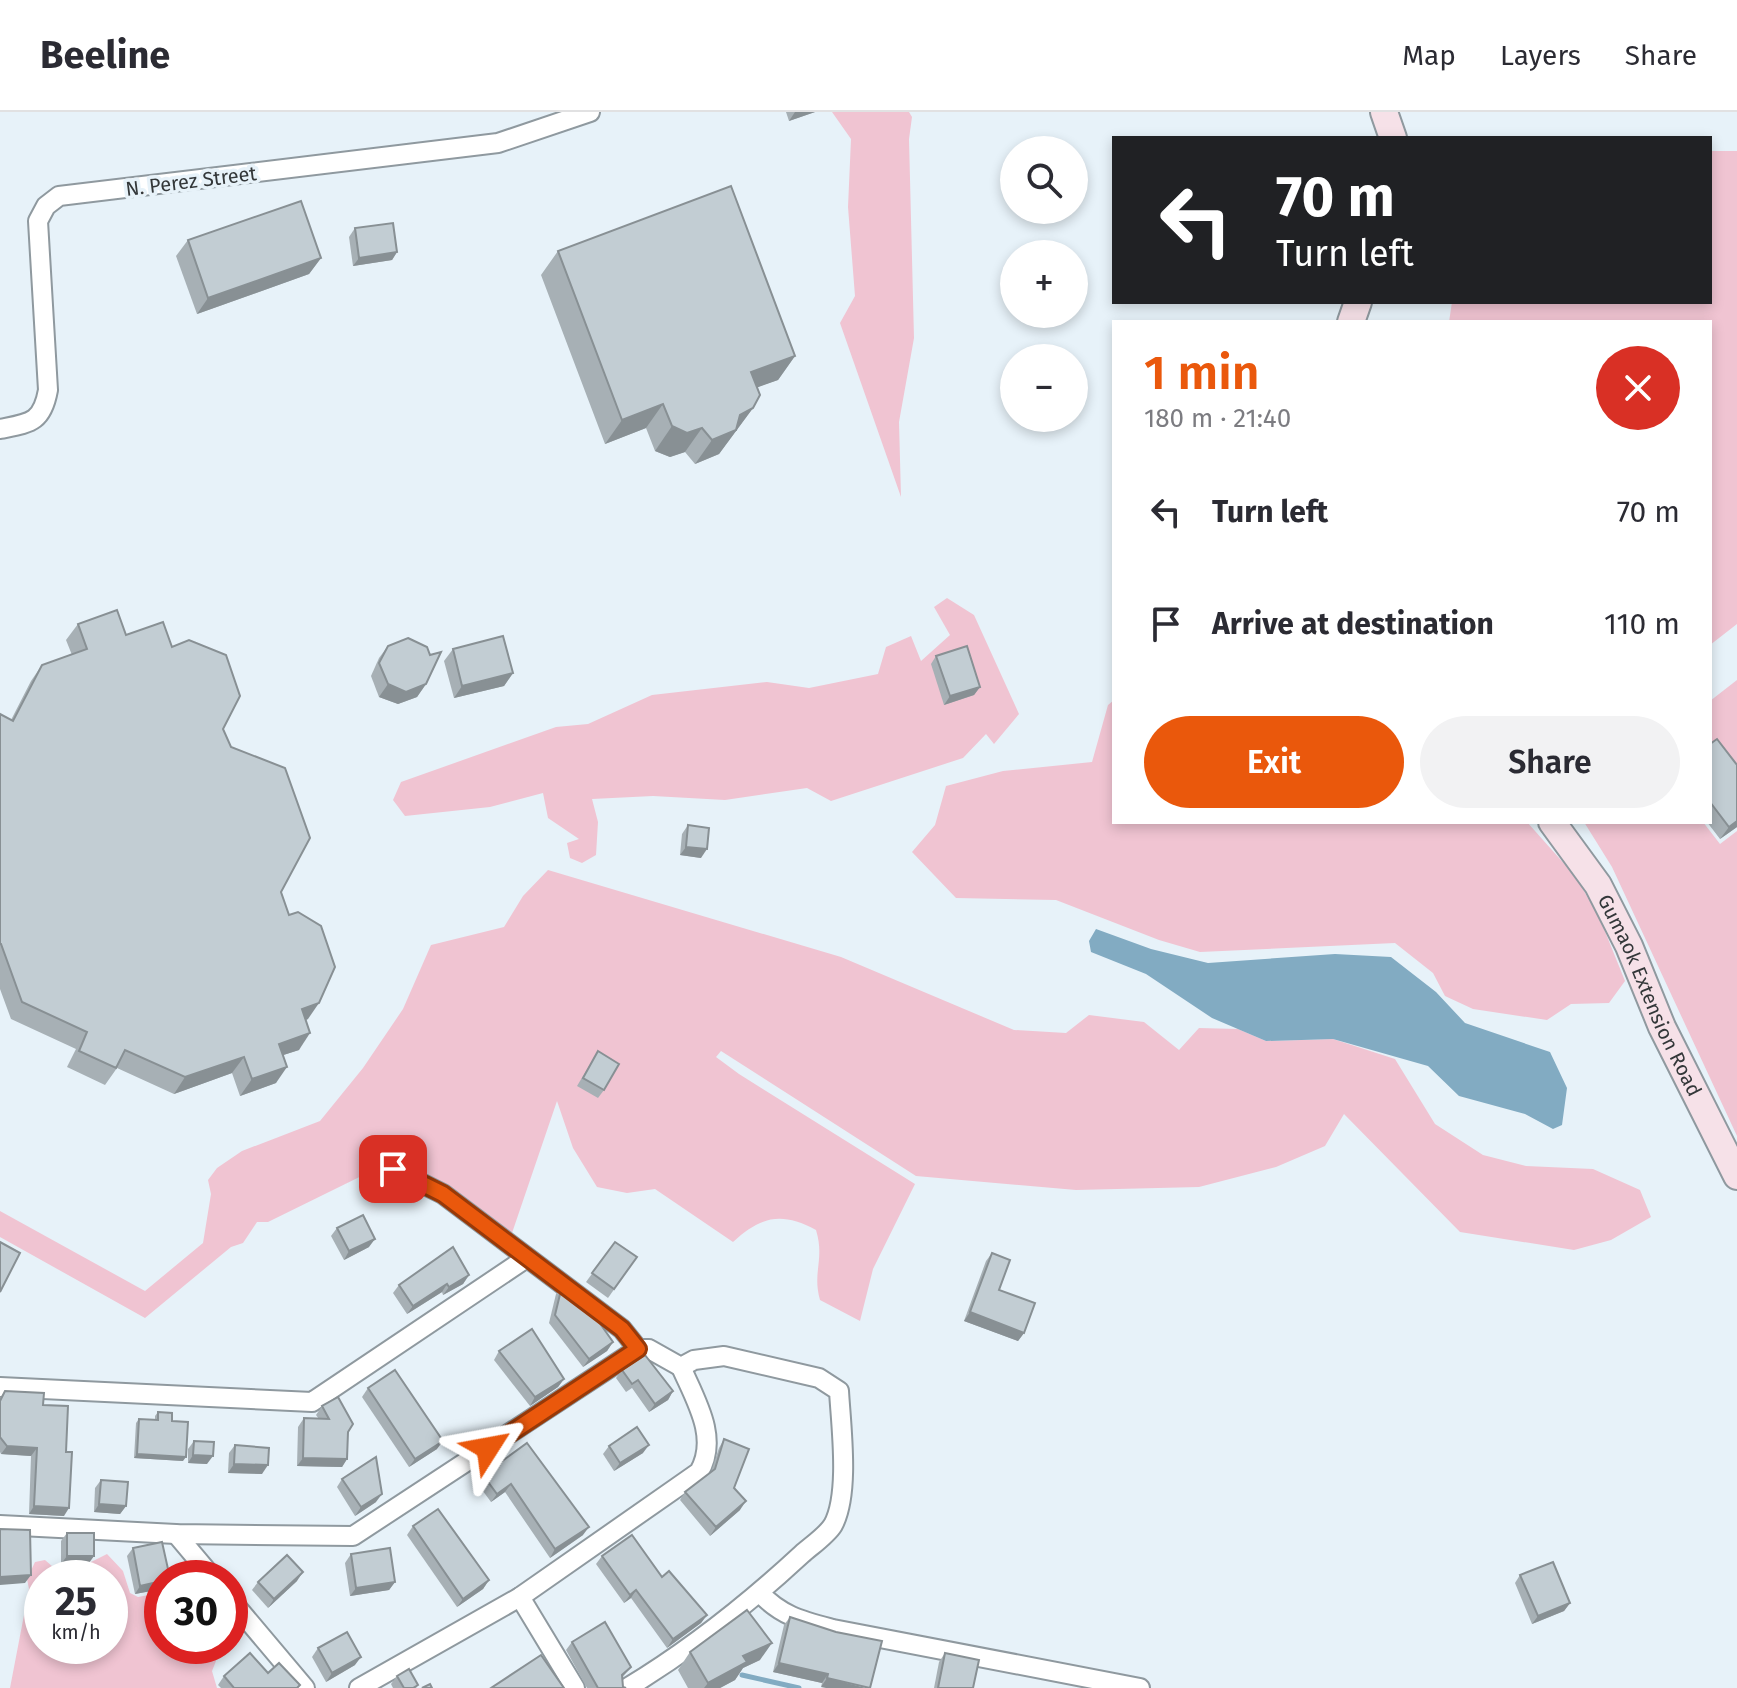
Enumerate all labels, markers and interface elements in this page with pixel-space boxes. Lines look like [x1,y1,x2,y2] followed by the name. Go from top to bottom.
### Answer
[40,32,170,78] text: Beeline
[1402,39,1456,72] text: Map
[1500,39,1581,72] text: Layers
[1625,39,1697,72] text: Share
[1000,136,1088,432] map controls
[1000,136,1088,224] button: search
[124,161,259,201] street label: N. Perez Street
[1276,164,1395,231] text: 70 m
[1144,168,1248,272] icon: left
[1276,232,1414,276] text: Turn left
[1000,240,1088,328] button: +
[1000,344,1088,432] button: −
[1144,344,1260,402] text: 1 min
[1596,346,1680,430] button: close
[1144,403,1291,434] text: 180 m · 21:40
[1144,490,1188,534] icon: left
[1212,494,1328,530] text: Turn left
[1617,494,1680,530] text: 70 m
[1144,602,1188,646] icon: arrive
[1212,606,1494,642] text: Arrive at destination
[1604,606,1680,642] text: 110 m
[1144,716,1404,808] button: Exit
[1420,716,1680,808] button: Share
[1593,891,1707,1100] street label: Gumaok Extension Road
[359,1135,427,1203] pin
[371,1147,415,1191] icon: arrive
[446,1406,530,1490] position arrow
[144,1560,248,1664] speed limit sign: 30
[55,1578,97,1626] text: 25
[51,1620,101,1644] text: km/h

